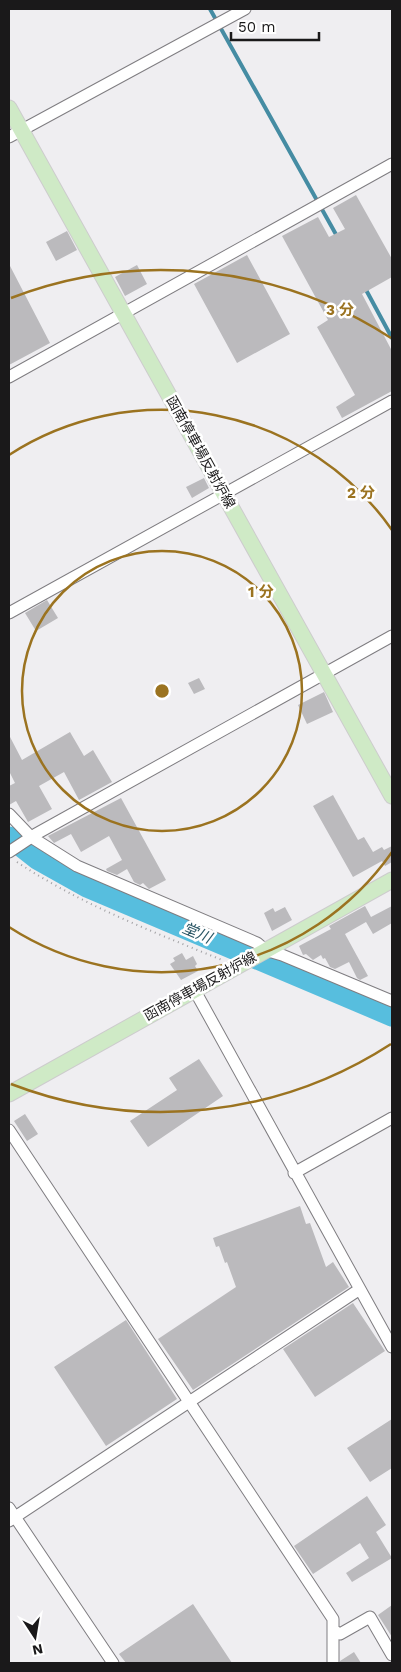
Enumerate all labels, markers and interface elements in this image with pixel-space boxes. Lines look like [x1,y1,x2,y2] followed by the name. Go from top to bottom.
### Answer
[231,10,318,42] scale bar
[238,18,275,36] text: 50 m
[326,301,354,319] text: 3 分
[163,393,239,511] street label: 函南停車場反射炉線
[347,484,375,502] text: 2 分
[248,583,274,601] text: 1 分
[153,682,171,700] centre of rings
[180,919,216,948] water label: 堂川
[141,948,259,1024] street label: 函南停車場反射炉線
[10,1612,60,1662] north arrow
[31,1641,44,1659] text: N

